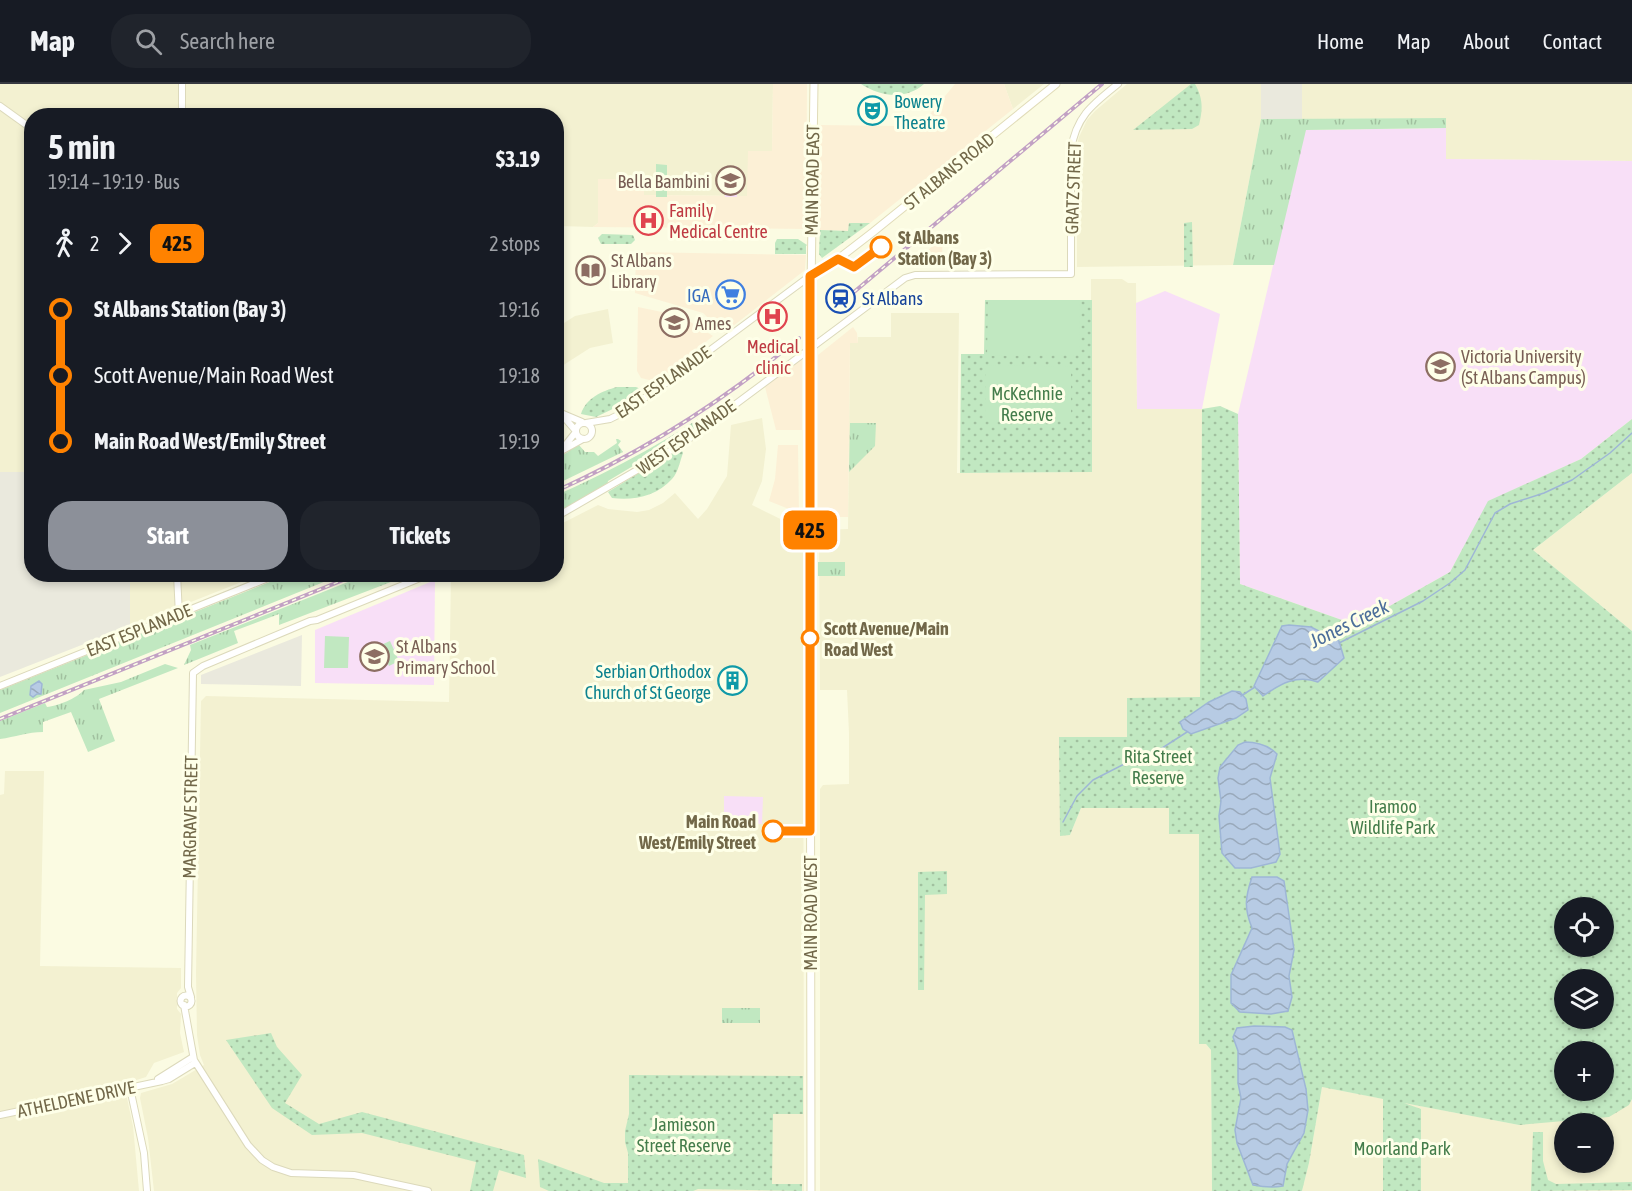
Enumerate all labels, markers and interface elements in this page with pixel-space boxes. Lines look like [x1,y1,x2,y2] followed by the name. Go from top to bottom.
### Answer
[111,14,531,68] search box
[30,25,75,57] text: Map
[132,25,165,58] icon: search
[180,28,275,54] text: Search here
[1317,29,1364,53] text: Home
[1397,29,1431,53] text: Map
[1464,29,1510,53] text: About
[1543,29,1602,53] text: Contact
[894,91,945,133] place label: Bowery Theatre
[857,95,889,127] theatre icon: Bowery Theatre
[801,124,823,236] street label: MAIN ROAD EAST
[48,128,115,166] text: 5 min
[900,128,998,214] street label: ST ALBANS ROAD
[1061,141,1085,235] street label: GRATZ STREET
[496,146,540,172] text: $3.19
[715,165,747,197] school or university icon: Bella Bambini
[48,170,180,193] text: 19:14 – 19:19 · Bus
[618,171,710,192] place label: Bella Bambini
[669,200,768,242] place label: Family Medical Centre
[632,204,664,236] hospital icon: Family Medical Centre
[48,227,81,260] icon: walk
[108,227,141,260] icon: forward
[898,227,992,269] place label: St Albans Station (Bay 3)
[162,231,192,255] text: 425
[90,232,99,255] text: 2
[489,232,540,255] text: 2 stops
[870,236,892,258] marker: St Albans Station (Bay 3)
[611,250,672,292] place label: St Albans Library
[574,254,606,286] library icon: St Albans Library
[715,279,747,311] supermarket icon: IGA
[825,282,857,314] station icon: St Albans
[687,285,710,306] place label: IGA
[862,288,923,309] place label: St Albans
[94,296,286,322] text: St Albans Station (Bay 3)
[499,298,540,321] text: 19:16
[757,301,789,333] hospital icon: Medical clinic
[658,307,690,339] school or university icon: Ames
[695,313,731,334] place label: Ames
[747,336,800,378] place label: Medical clinic
[611,341,715,423] street label: EAST ESPLANADE
[1461,346,1586,388] place label: Victoria University (St Albans Campus)
[1424,350,1456,382] school or university icon: Victoria University (St Albans Campus)
[94,362,334,388] text: Scott Avenue/Main Road West
[499,364,540,387] text: 19:18
[991,383,1063,425] park label: McKechnie Reserve
[633,395,740,479] street label: WEST ESPLANADE
[94,428,326,454] text: Main Road West/Emily Street
[499,430,540,453] text: 19:19
[48,501,288,570] button: Start
[300,501,540,570] button: Tickets
[776,510,844,550] line badge: 425
[795,518,825,542] text: 425
[1305,594,1393,652] water label: Jones Creek
[83,599,195,661] street label: EAST ESPLANADE
[824,618,949,660] place label: Scott Avenue/Main Road West
[801,629,819,647] marker: Scott Avenue/Main Road West
[396,636,496,678] place label: St Albans Primary School
[359,640,391,672] school or university icon: St Albans Primary School
[585,661,711,703] place label: Serbian Orthodox Church of St George
[716,665,748,697] building icon: Serbian Orthodox Church of St George
[1124,746,1192,788] park label: Rita Street Reserve
[178,755,202,879] street label: MARGRAVE STREET
[1351,796,1436,838] park label: Iramoo Wildlife Park
[638,811,757,853] place label: Main Road West/Emily Street
[762,820,784,842] marker: Main Road West/Emily Street
[800,855,821,971] street label: MAIN ROAD WEST
[1554,897,1614,1173] map controls
[1554,897,1614,957] button: locate
[1554,969,1614,1029] button: layers
[1554,1041,1614,1101] button: +
[15,1076,137,1122] street label: ATHELDENE DRIVE
[1554,1113,1614,1173] button: −
[637,1114,731,1156] park label: Jamieson Street Reserve
[1353,1138,1451,1159] park label: Moorland Park

